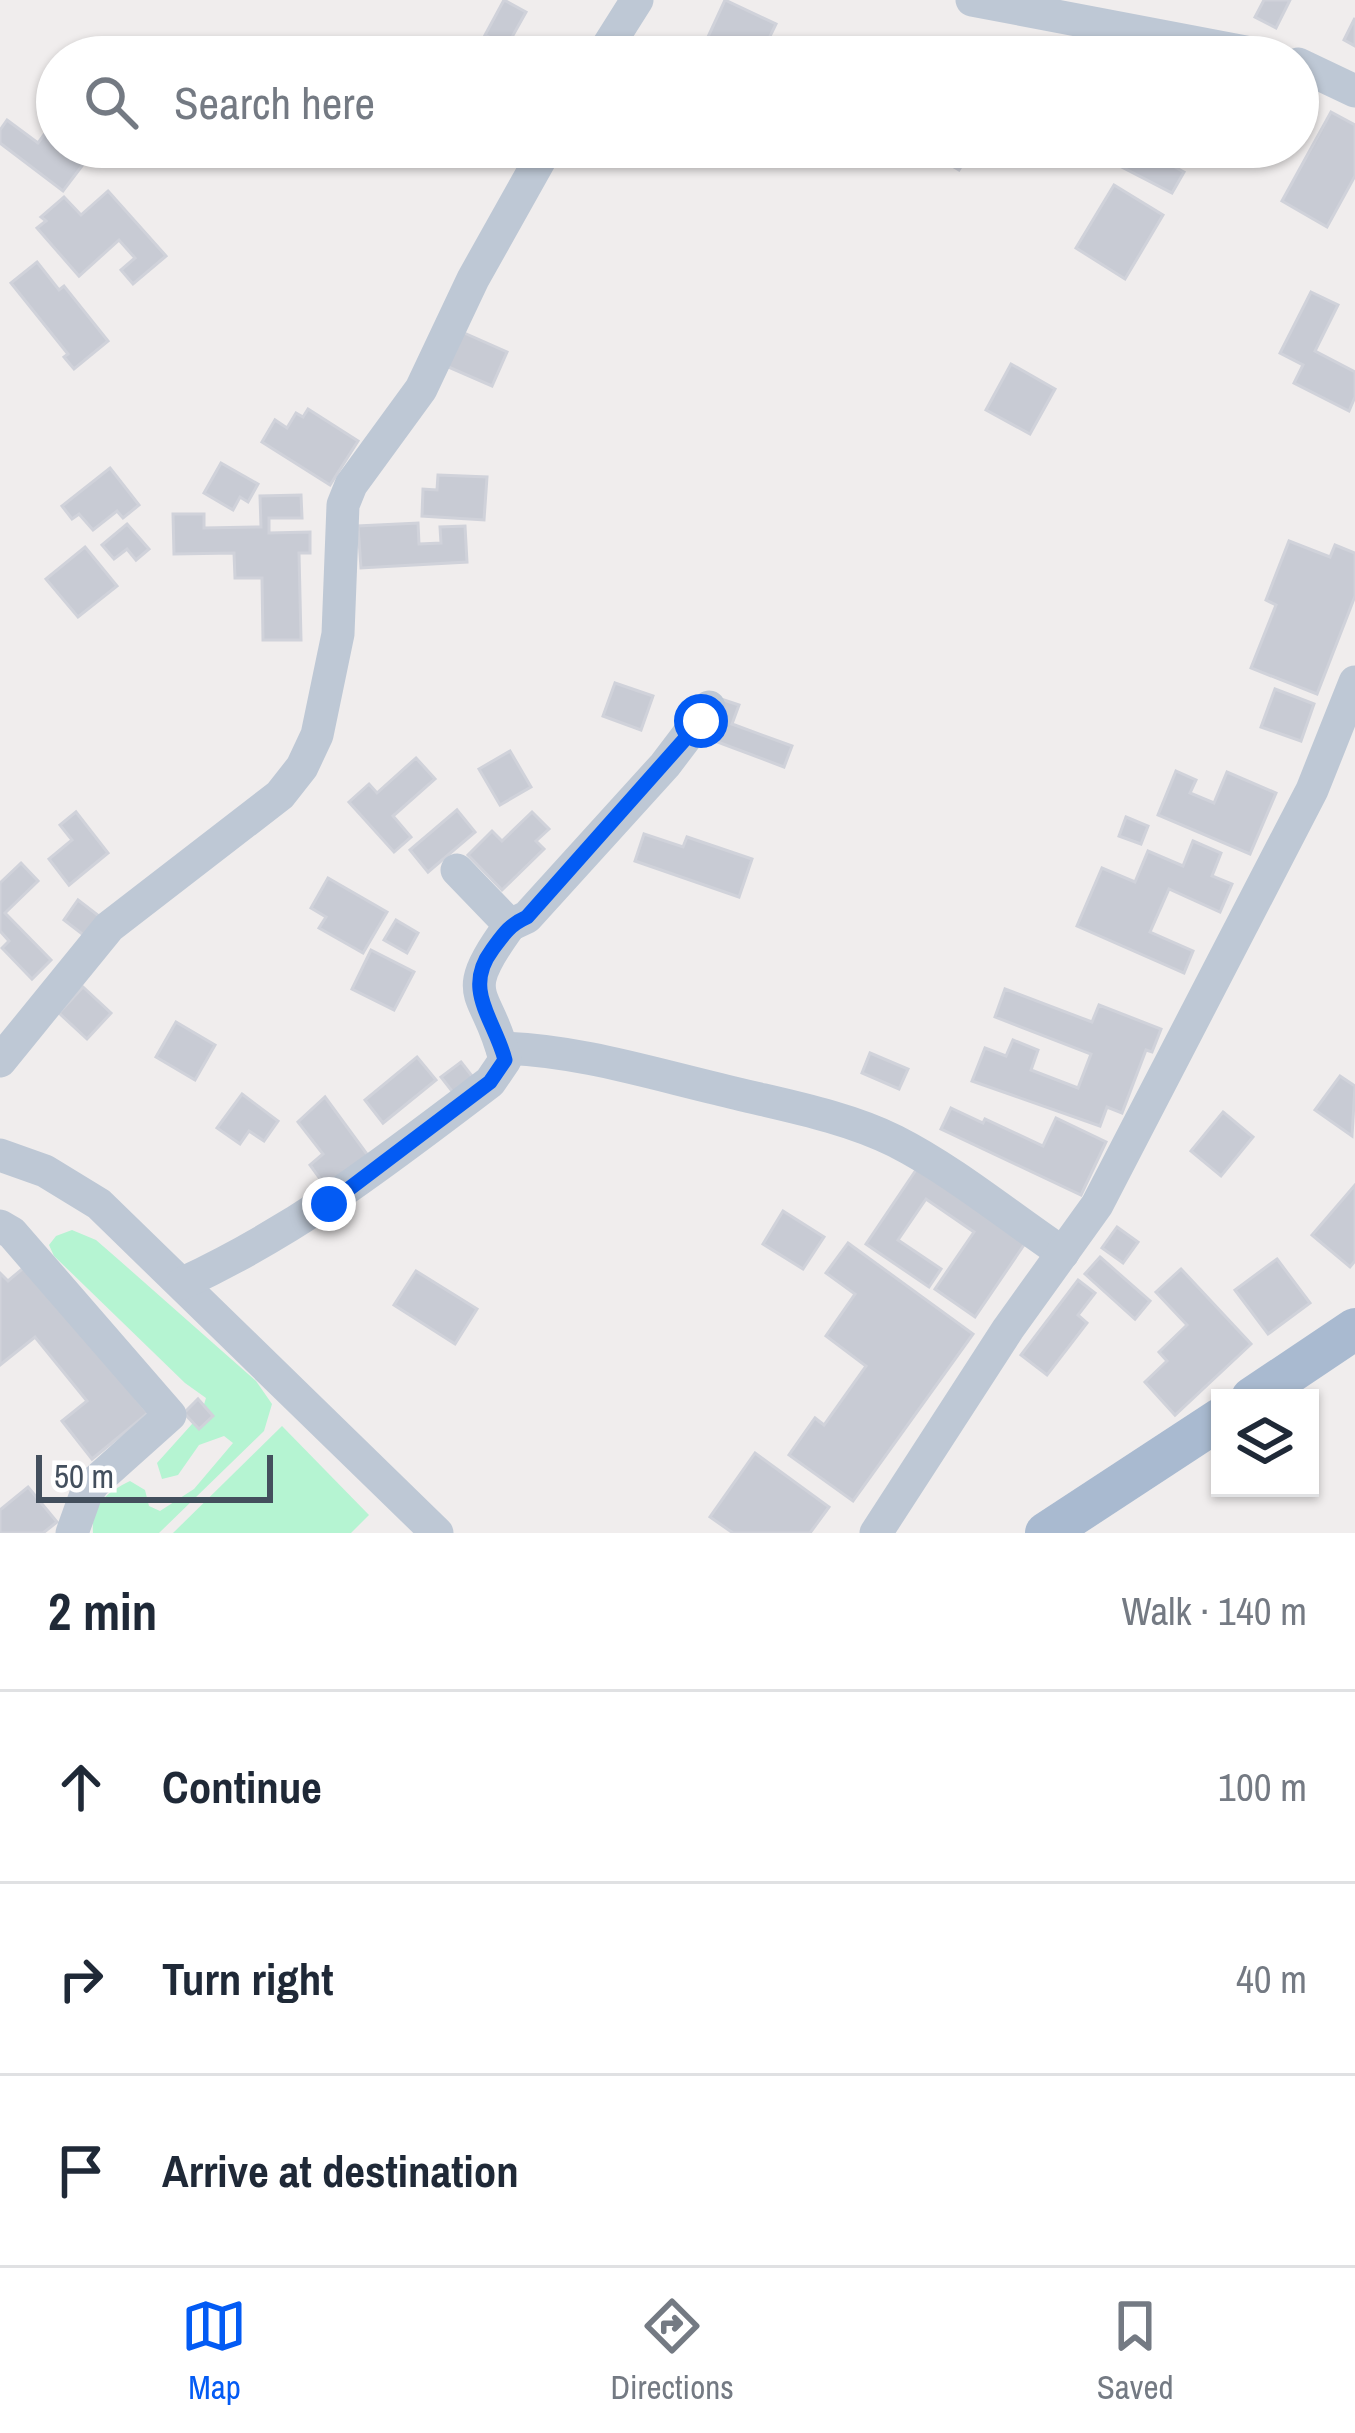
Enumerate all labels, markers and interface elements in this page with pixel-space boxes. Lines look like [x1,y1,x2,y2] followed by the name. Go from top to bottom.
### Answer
[36,36,1319,168] search box
[78,69,144,135] icon: search
[174,72,375,133] text: Search here
[674,694,728,748] route start
[302,1177,356,1231] route end
[1211,1389,1319,1497] map controls
[1211,1389,1319,1497] button: layers
[36,1449,273,1502] scale bar
[54,1454,114,1498] text: 50 m
[48,1577,157,1646] text: 2 min
[1122,1585,1307,1637] text: Walk · 140 m
[48,1754,114,1820] icon: ahead
[162,1756,322,1817] text: Continue
[1218,1761,1307,1813] text: 100 m
[48,1946,114,2012] icon: right
[162,1948,334,2009] text: Turn right
[1236,1953,1307,2005] text: 40 m
[48,2138,114,2204] icon: arrive
[162,2140,519,2201] text: Arrive at destination
[181,2293,247,2409] tab: Map
[610,2293,734,2409] tab: Directions
[1097,2293,1173,2409] tab: Saved

